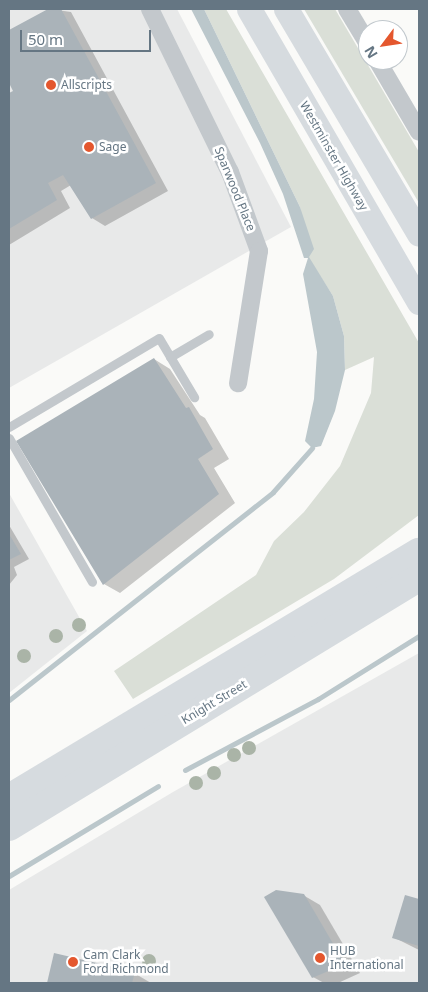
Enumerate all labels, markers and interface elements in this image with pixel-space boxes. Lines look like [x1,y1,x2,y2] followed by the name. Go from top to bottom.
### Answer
[22,20,154,52] scale bar
[358,20,408,70] north arrow
[28,29,63,49] text: 50 m
[359,43,382,62] text: N
[61,78,112,92] place label: Allscripts
[45,79,57,91] marker: Allscripts
[297,99,371,213] street label: Westminster Highway
[99,140,126,154] place label: Sage
[83,141,95,153] marker: Sage
[212,145,258,233] street label: Sparwood Place
[179,677,249,727] street label: Knight Street
[330,944,404,972] place label: HUB International
[83,948,169,976] place label: Cam Clark Ford Richmond
[314,952,326,964] marker: HUB International
[67,956,79,968] marker: Cam Clark Ford Richmond

